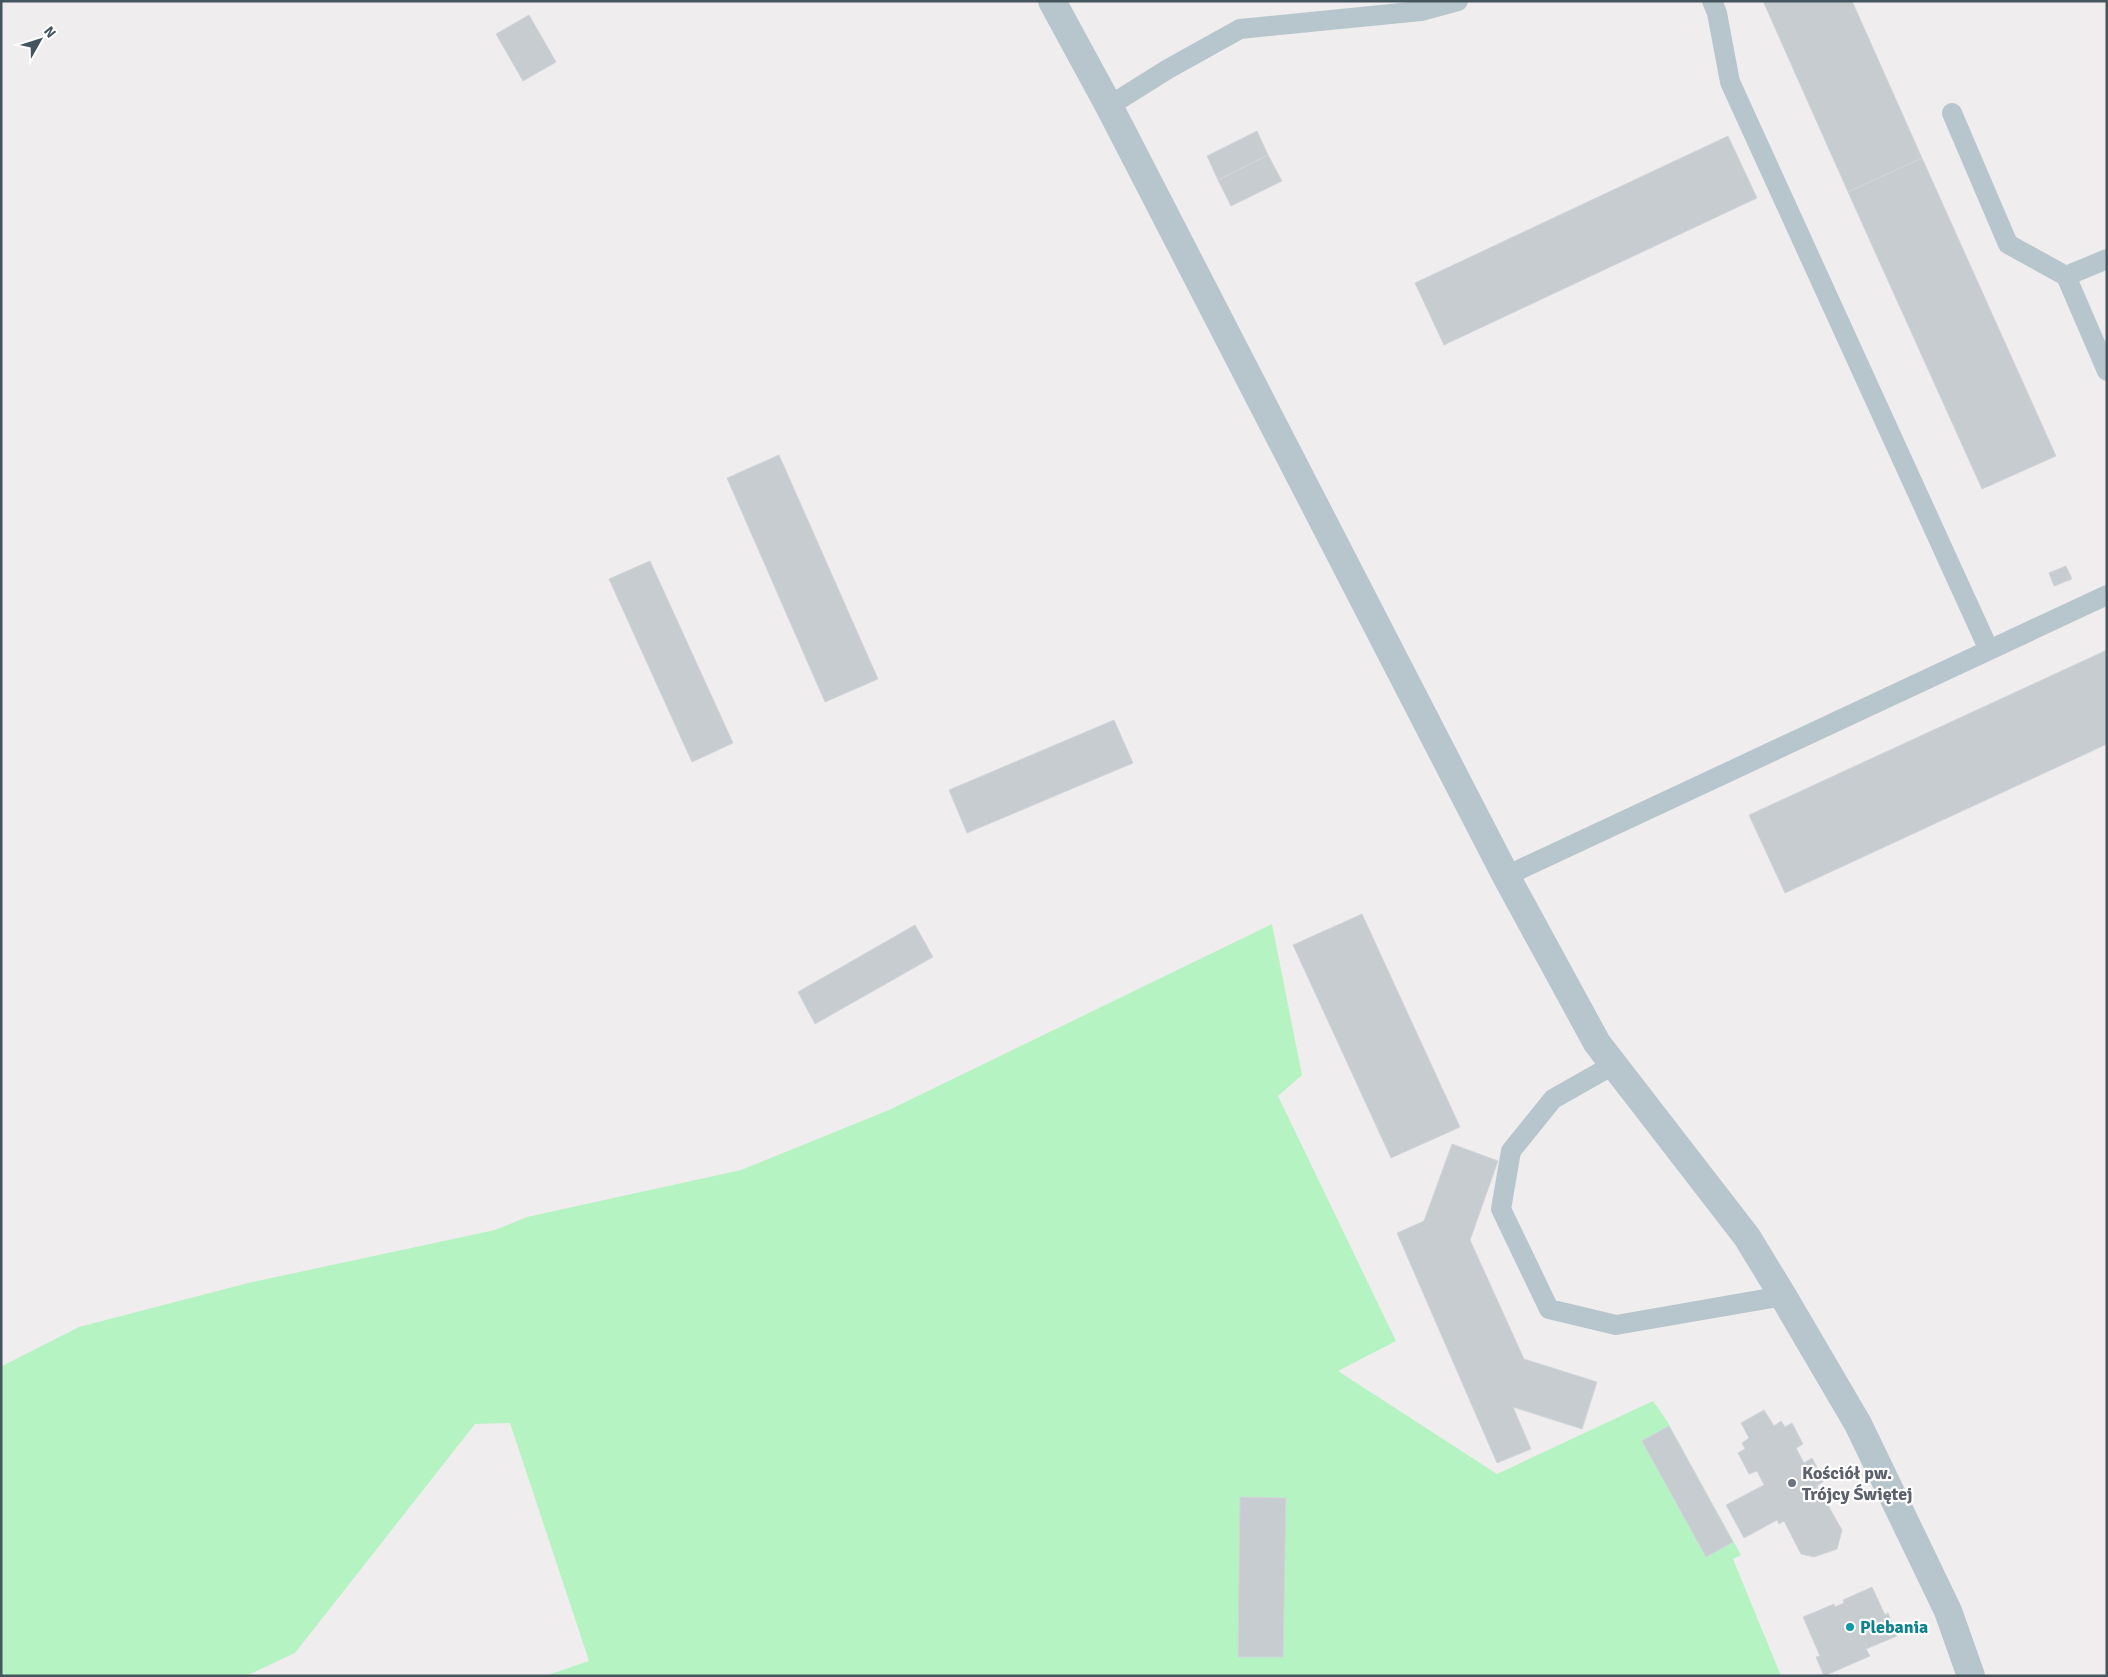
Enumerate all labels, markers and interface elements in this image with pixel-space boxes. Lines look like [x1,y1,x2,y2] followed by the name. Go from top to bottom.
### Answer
[15,15,65,65] north arrow
[40,23,59,41] text: N
[1802,1462,1913,1505] place label: Kościół pw. Trójcy Świętej
[1786,1477,1798,1489] marker: Kościół pw. Trójcy Świętej
[1860,1616,1928,1638] place label: Plebania
[1844,1621,1856,1633] marker: Plebania

